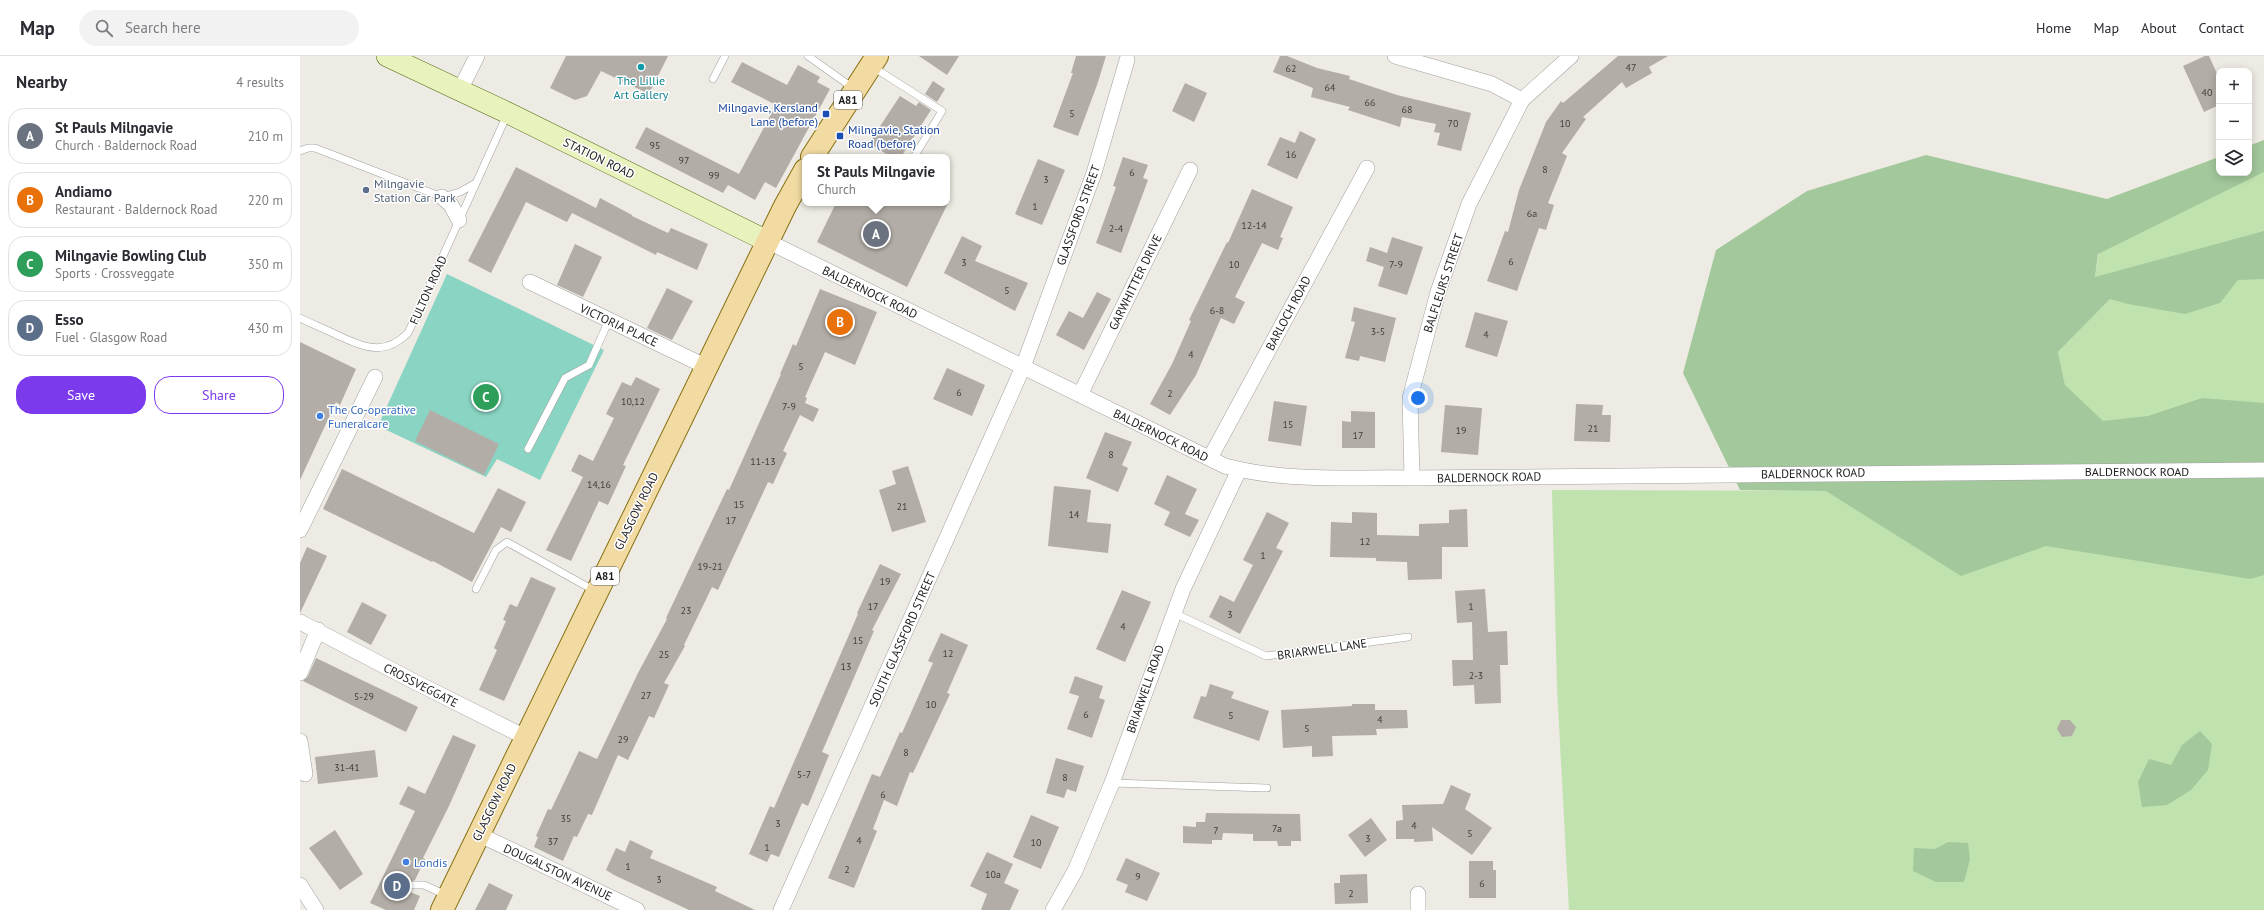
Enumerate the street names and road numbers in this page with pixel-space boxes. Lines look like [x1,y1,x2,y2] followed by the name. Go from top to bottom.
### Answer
[834,91,862,109] road number: A81
[561,134,637,182] street label: STATION ROAD
[1053,162,1103,267] street label: GLASSFORD STREET
[1420,231,1466,334] street label: BALFLEURS STREET
[1105,232,1165,332] street label: GARWHITTER DRIVE
[406,253,450,327] street label: FULTON ROAD
[820,263,920,321] street label: BALDERNOCK ROAD
[1262,273,1314,353] street label: BARLOCH ROAD
[577,300,660,350] street label: VICTORIA PLACE
[1111,405,1211,465] street label: BALDERNOCK ROAD
[2085,464,2189,479] street label: BALDERNOCK ROAD
[1761,465,1865,481] street label: BALDERNOCK ROAD
[1437,469,1541,485] street label: BALDERNOCK ROAD
[611,470,661,552] street label: GLASGOW ROAD
[591,567,619,585] road number: A81
[865,569,939,709] street label: SOUTH GLASSFORD STREET
[1276,635,1368,663] street label: BRIARWELL LANE
[1123,643,1167,735] street label: BRIARWELL ROAD
[381,660,461,710] street label: CROSSVEGGATE
[469,761,519,843] street label: GLASGOW ROAD
[501,840,615,904] street label: DOUGALSTON AVENUE

